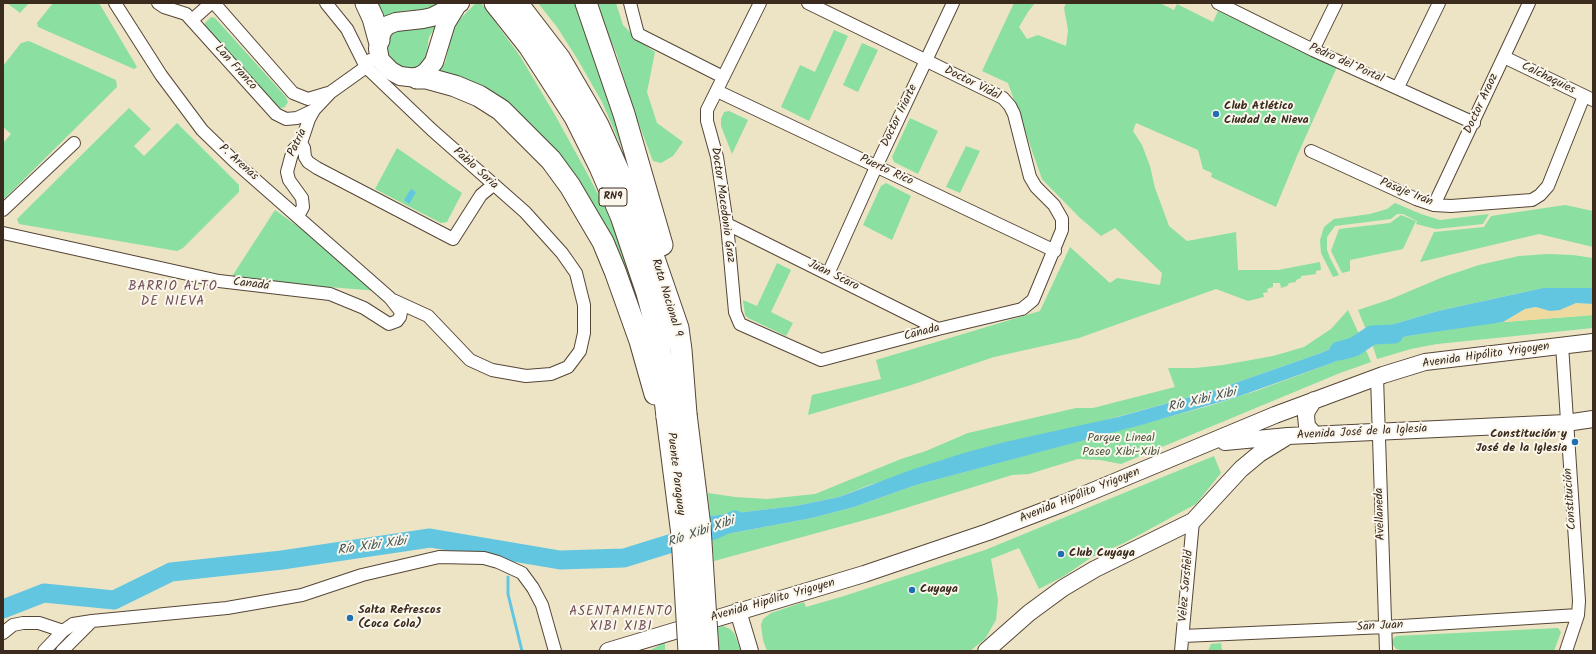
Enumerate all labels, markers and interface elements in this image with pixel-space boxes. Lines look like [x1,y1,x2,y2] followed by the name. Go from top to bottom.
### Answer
[1306,41,1386,87] street label: Pedro del Portal
[211,42,259,94] street label: Lan Franco
[1519,60,1577,98] street label: Calchaquies
[941,64,1003,104] street label: Doctor Vidal
[1462,72,1502,136] street label: Doctor Araoz
[879,82,921,150] street label: Doctor Iriarte
[1224,100,1309,128] place label: Club Atlético Ciudad de Nieva
[1211,109,1221,119] marker: Club Atlético Ciudad de Nieva
[285,127,311,159] street label: Patria
[215,142,261,184] street label: P. Arenas
[449,145,501,193] street label: Pablo Soria
[707,146,737,264] street label: Doctor Macedonio Graz
[857,152,915,190] street label: Puerto Rico
[1377,176,1435,210] street label: Pasaje Irán
[599,188,627,206] road number: RN9
[647,257,685,339] street label: Ruta Nacional 9
[805,257,861,295] street label: Juan Scaro
[232,276,270,294] street label: Canadá
[128,280,218,311] district label: BARRIO ALTO DE NIEVA
[903,321,941,345] street label: Canada
[1421,340,1551,372] street label: Avenida Hipólito Yrigoyen
[1167,386,1237,416] water label: Río Xibi Xibi
[1296,422,1428,444] street label: Avenida José de la Iglesia
[1476,428,1567,456] place label: Constitución y José de la Iglesia
[663,432,687,516] street label: Puente Paraguay
[1082,432,1160,460] park label: Parque Lineal Paseo Xibi-Xibi
[1570,437,1580,447] marker: Constitución y José de la Iglesia
[1018,465,1142,527] street label: Avenida Hipólito Yrigoyen
[1562,468,1580,530] street label: Constitución
[1373,487,1389,541] street label: Avellaneda
[666,514,736,552] water label: Río Xibi Xibi
[337,534,407,560] water label: Río Xibi Xibi
[1069,547,1135,561] place label: Club Cuyaya
[1056,549,1066,559] marker: Club Cuyaya
[1177,550,1197,622] street label: Velez Sarsfield
[709,576,837,626] street label: Avenida Hipólito Yrigoyen
[920,583,958,597] place label: Cuyaya
[907,585,917,595] marker: Cuyaya
[358,604,441,632] place label: Salta Refrescos (Coca Cola)
[569,605,673,636] district label: ASENTAMIENTO XIBI XIBI
[345,613,355,623] marker: Salta Refrescos (Coca Cola)
[1356,619,1404,635] street label: San Juan

